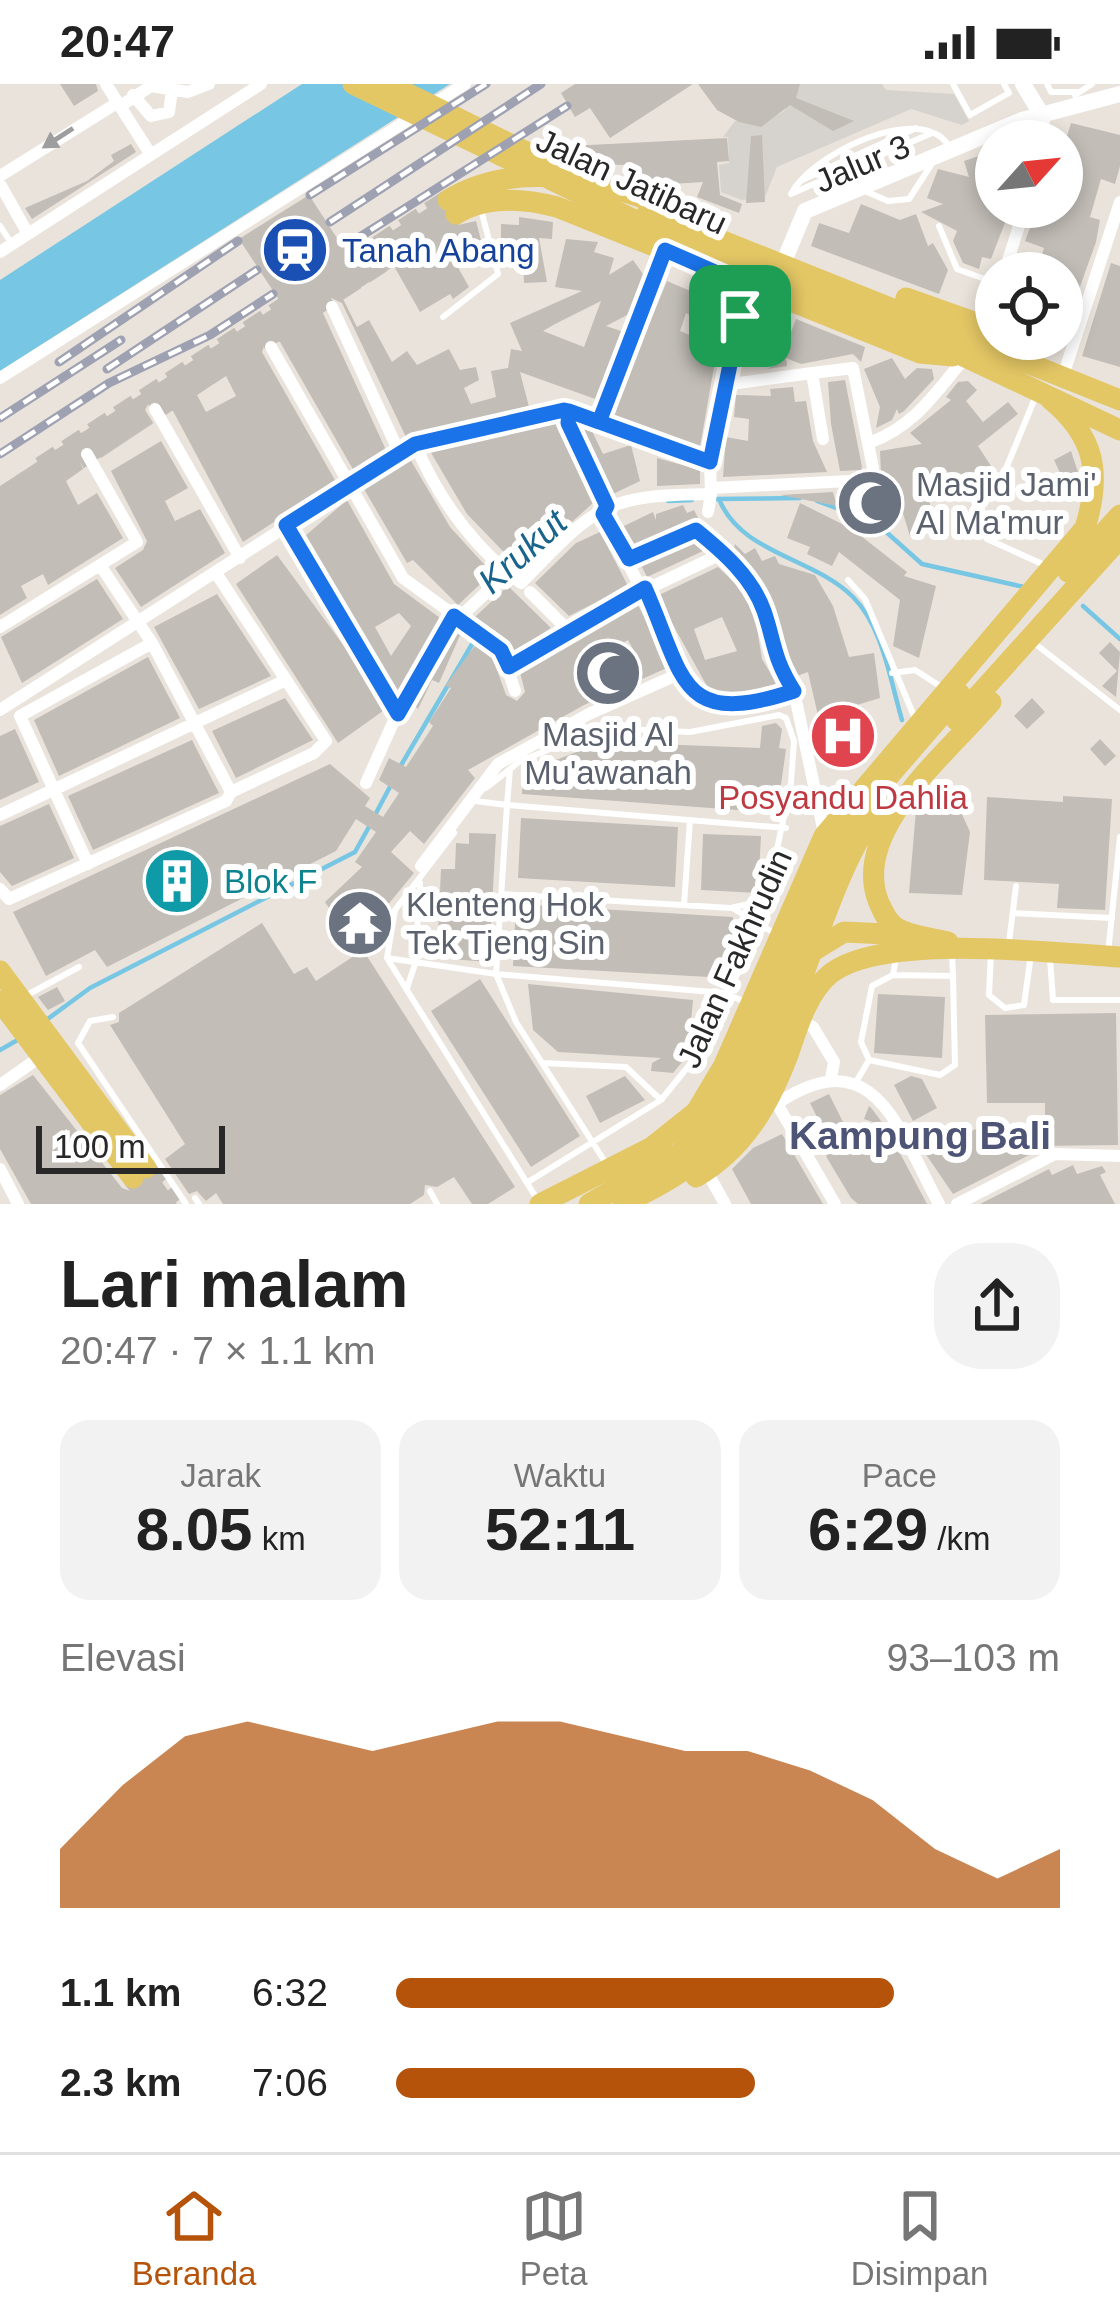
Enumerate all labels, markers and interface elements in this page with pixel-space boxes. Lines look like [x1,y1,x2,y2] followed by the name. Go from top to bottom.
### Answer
[60,16,175,67] text: 20:47
[975,120,1083,228] north arrow
[975,120,1083,360] map controls
[531,121,733,242] street label: Jalan Jatibaru
[42,127,75,149] one-way arrow
[809,127,915,200] street label: Jalur 3
[260,215,330,285] station icon: Tanah Abang
[342,232,535,269] place label: Tanah Abang
[975,252,1083,360] button: locate
[689,265,791,367] pin
[707,283,773,349] icon: arrive
[916,466,1097,541] place label: Masjid Jami' Al Ma'mur
[835,468,905,538] mosque icon: Masjid Jami' Al Ma'mur
[470,500,576,601] water label: Krukut
[573,638,643,708] mosque icon: Masjid Al Mu'awanah
[808,701,878,771] hospital icon: Posyandu Dahlia
[524,716,692,791] place label: Masjid Al Mu'awanah
[718,779,968,816] place label: Posyandu Dahlia
[670,843,799,1073] street label: Jalan Fakhrudin
[142,846,212,916] building icon: Blok F
[224,863,318,900] place label: Blok F
[406,886,605,961] place label: Klenteng Hok Tek Tjeng Sin
[325,888,395,958] temple icon: Klenteng Hok Tek Tjeng Sin
[789,1114,1051,1157] district label: Kampung Bali
[36,1120,225,1173] scale bar
[54,1128,146,1165] text: 100 m
[934,1243,1060,1369] button: share
[60,1247,409,1321] text: Lari malam
[60,1329,375,1372] text: 20:47 · 7 × 1.1 km
[180,1457,261,1494] text: Jarak
[514,1457,606,1494] text: Waktu
[862,1457,937,1494] text: Pace
[136,1496,252,1563] text: 8.05
[485,1496,635,1563] text: 52:11
[808,1496,928,1563] text: 6:29
[252,1520,306,1557] text: km
[928,1520,991,1557] text: /km
[60,1636,186,1679] text: Elevasi
[887,1636,1060,1679] text: 93–103 m
[60,1971,181,2014] text: 1.1 km
[252,1971,328,2014] text: 6:32
[60,2061,181,2104] text: 2.3 km
[252,2061,328,2104] text: 7:06
[132,2183,256,2293] tab: Beranda
[520,2183,588,2293] tab: Peta
[851,2183,988,2293] tab: Disimpan

